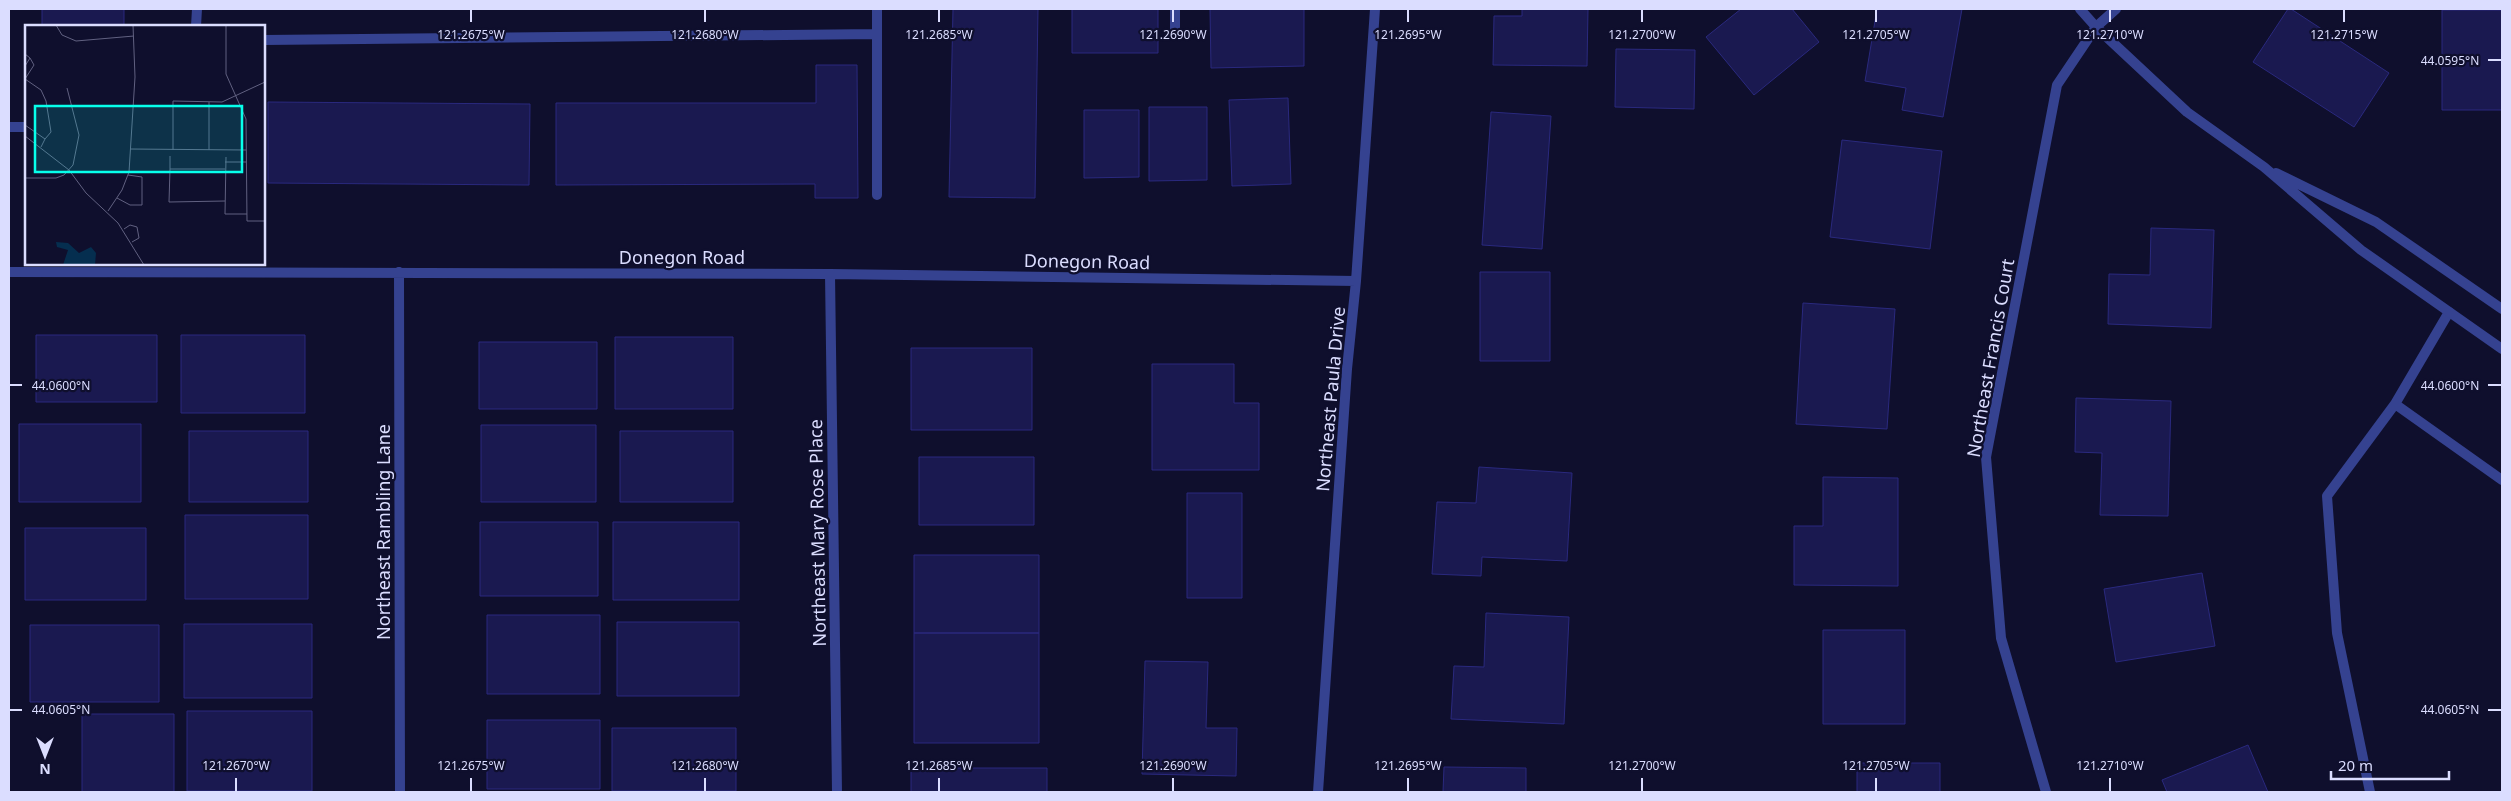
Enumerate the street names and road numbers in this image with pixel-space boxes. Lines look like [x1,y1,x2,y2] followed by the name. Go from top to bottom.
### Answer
[619,245,745,269] street label: Donegon Road
[1024,248,1150,274] street label: Donegon Road
[1961,256,2019,459] street label: Northeast Francis Court
[1310,305,1350,493] street label: Northeast Paula Drive
[803,419,831,647] street label: Northeast Mary Rose Place
[371,424,395,640] street label: Northeast Rambling Lane

